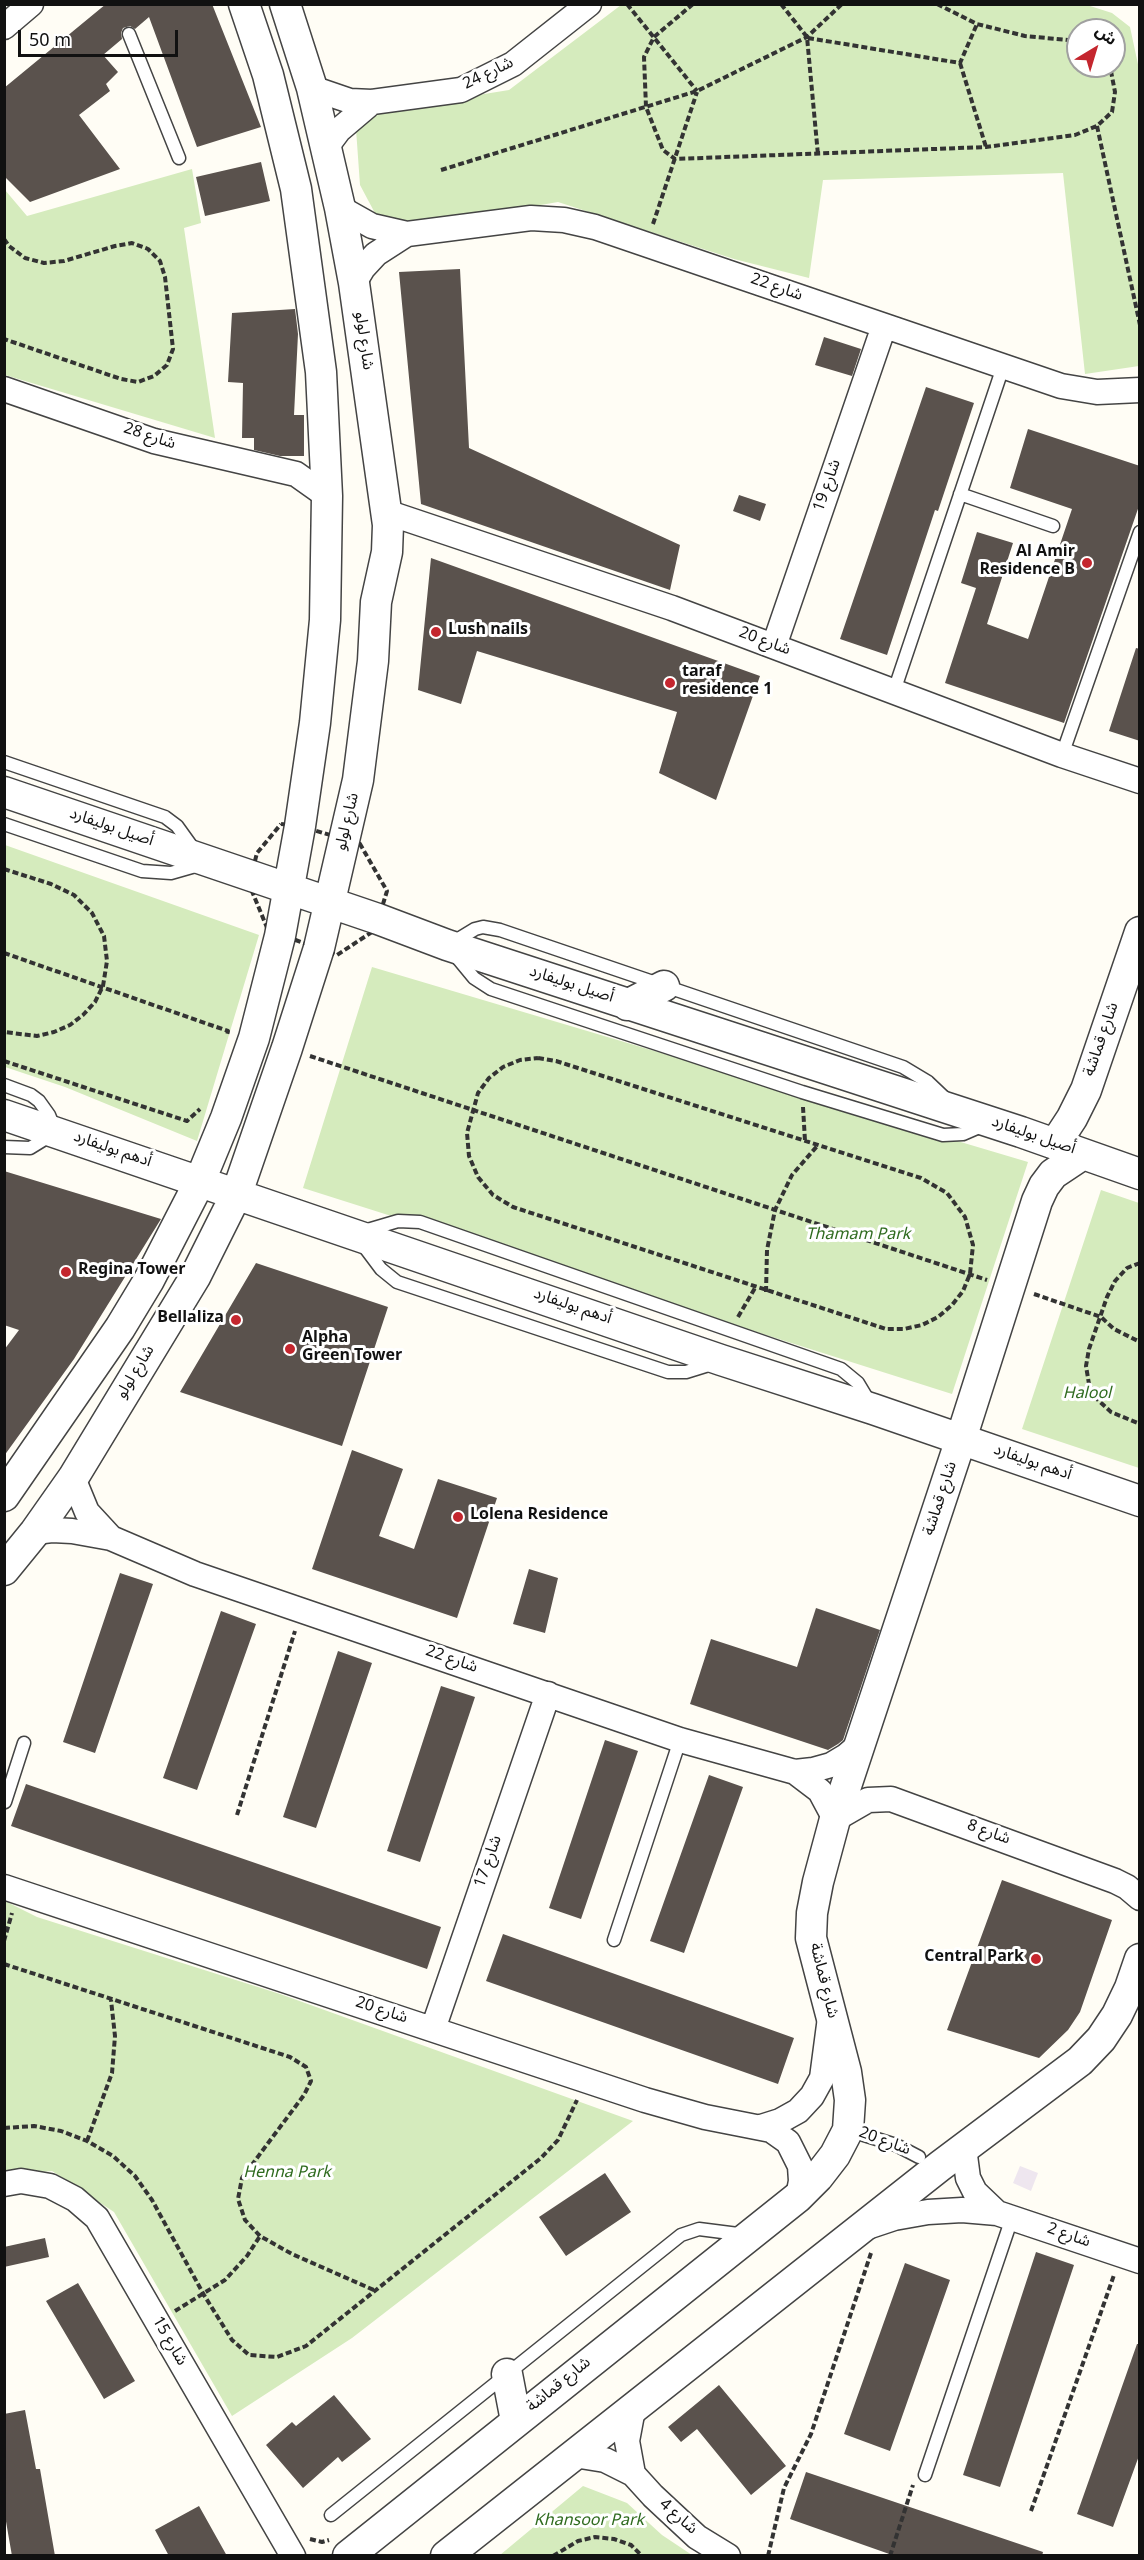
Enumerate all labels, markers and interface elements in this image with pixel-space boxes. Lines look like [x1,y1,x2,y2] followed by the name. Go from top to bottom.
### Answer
[1087,15,1125,56] text: ش
[21,18,182,56] scale bar
[1066,18,1126,78] north arrow
[29,21,71,59] text: 50 m
[461,55,517,95] street label: شارع 24
[748,271,804,307] street label: شارع 22
[348,311,376,371] street label: شارع لولو
[121,421,177,455] street label: شارع 28
[811,458,847,514] street label: شارع 19
[979,544,1075,582] place label: Al Amir Residence B
[1080,556,1094,570] marker: Al Amir Residence B
[448,622,528,642] place label: Lush nails
[429,625,443,639] marker: Lush nails
[736,625,792,661] street label: شارع 20
[682,664,772,702] place label: taraf residence 1
[663,676,677,690] marker: taraf residence 1
[333,791,365,853] street label: شارع لولو
[66,806,156,852] street label: أصيل بوليفارد
[526,963,616,1009] street label: أصيل بوليفارد
[1081,1001,1125,1079] street label: شارع قماشة
[988,1114,1078,1160] street label: أصيل بوليفارد
[70,1129,154,1173] street label: أدهم بوليفارد
[806,1227,910,1247] park label: Thamam Park
[78,1262,186,1282] place label: Regina Tower
[59,1265,73,1279] marker: Regina Tower
[530,1286,614,1330] street label: أدهم بوليفارد
[157,1310,224,1330] place label: Bellaliza
[229,1313,243,1327] marker: Bellaliza
[302,1330,402,1368] place label: Alpha Green Tower
[283,1342,297,1356] marker: Alpha Green Tower
[114,1343,160,1403] street label: شارع لولو
[1063,1386,1111,1406] park label: Halool
[990,1442,1074,1486] street label: أدهم بوليفارد
[921,1460,963,1538] street label: شارع قماشة
[470,1507,608,1527] place label: Lolena Residence
[451,1510,465,1524] marker: Lolena Residence
[423,1643,479,1679] street label: شارع 22
[964,1817,1012,1851] street label: شارع 8
[472,1834,508,1890] street label: شارع 17
[803,1941,841,2021] street label: شارع قماشة
[924,1949,1024,1969] place label: Central Park
[1029,1952,1043,1966] marker: Central Park
[353,1995,409,2029] street label: شارع 20
[856,2125,912,2161] street label: شارع 20
[243,2165,331,2185] park label: Henna Park
[1044,2221,1092,2253] street label: شارع 2
[146,2314,190,2370] street label: شارع 15
[524,2354,596,2418] street label: شارع قماشة
[654,2496,700,2540] street label: شارع 4
[534,2513,644,2533] park label: Khansoor Park

